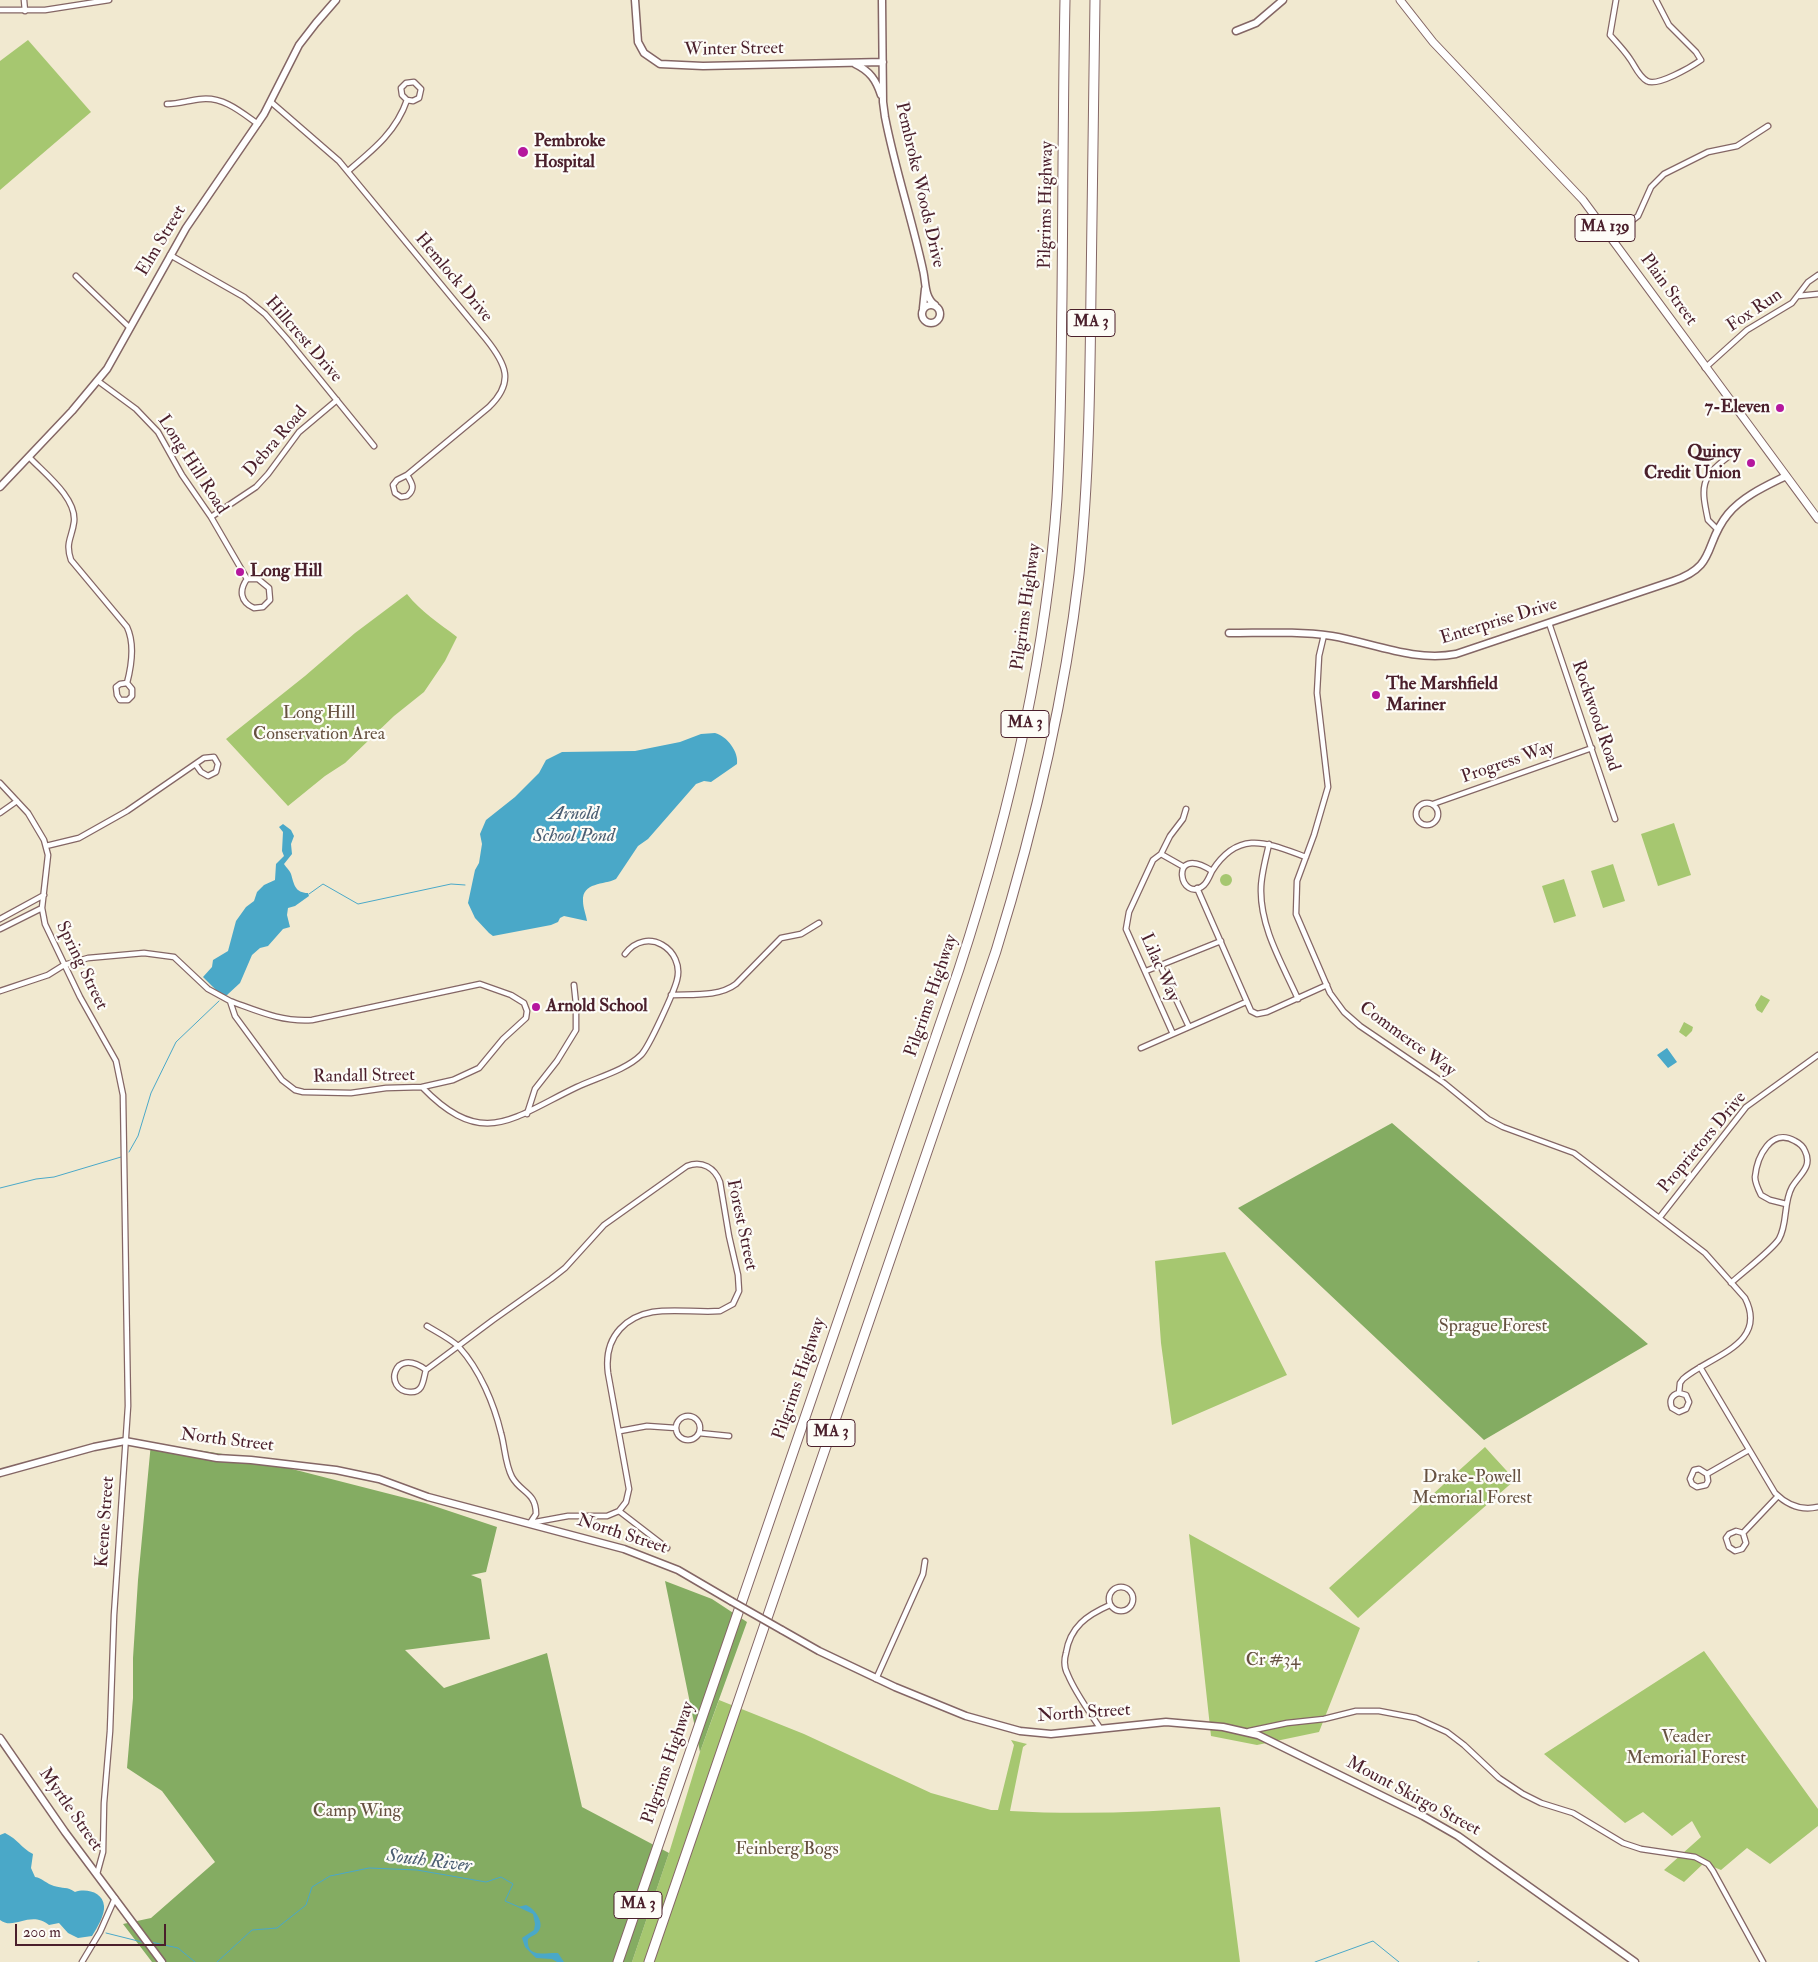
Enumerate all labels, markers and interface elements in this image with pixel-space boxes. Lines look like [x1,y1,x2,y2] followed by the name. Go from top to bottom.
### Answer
[684,38,784,62] street label: Winter Street
[889,100,949,270] street label: Pembroke Woods Drive
[534,131,605,173] place label: Pembroke Hospital
[1035,141,1059,269] street label: Pilgrims Highway
[516,145,530,159] marker: Pembroke Hospital
[132,202,192,280] street label: Elm Street
[1575,214,1635,242] road number: MA 139
[409,229,497,327] street label: Hemlock Drive
[1635,250,1701,330] street label: Plain Street
[1723,285,1787,337] street label: Fox Run
[260,292,346,388] street label: Hillcrest Drive
[1067,309,1115,336] road number: MA 3
[1705,397,1770,419] place label: 7-Eleven
[239,402,313,482] street label: Debra Road
[1774,402,1786,414] marker: 7-Eleven
[152,411,232,519] street label: Long Hill Road
[1644,442,1741,484] place label: Quincy Credit Union
[1745,457,1757,469] marker: Quincy Credit Union
[1007,542,1047,672] street label: Pilgrims Highway
[250,561,322,583] place label: Long Hill
[234,566,246,578] marker: Long Hill
[1438,594,1560,650] street label: Enterprise Drive
[1566,658,1624,774] street label: Rockwood Road
[1386,674,1498,716] place label: The Marshfield Mariner
[1370,689,1382,701] marker: The Marshfield Mariner
[253,703,385,746] park label: Long Hill Conservation Area
[1001,711,1049,738] road number: MA 3
[1459,737,1557,789] street label: Progress Way
[533,804,615,848] water label: Arnold School Pond
[50,918,112,1014] street label: Spring Street
[1134,930,1184,1006] street label: Lilac Way
[901,932,963,1060] street label: Pilgrims Highway
[546,996,648,1018] place label: Arnold School
[1354,998,1460,1082] street label: Commerce Way
[530,1001,542,1013] marker: Arnold School
[313,1065,415,1089] street label: Randall Street
[1654,1088,1752,1198] street label: Proprietors Drive
[721,1177,761,1273] street label: Forest Street
[769,1315,831,1443] street label: Pilgrims Highway
[1439,1316,1547,1338] park label: Sprague Forest
[807,1420,855,1446] road number: MA 3
[179,1425,275,1457] street label: North Street
[1412,1467,1532,1510] park label: Drake-Powell Memorial Forest
[92,1476,120,1568] street label: Keene Street
[574,1510,670,1560] street label: North Street
[1246,1650,1300,1672] park label: Cr #34
[638,1699,700,1827] street label: Pilgrims Highway
[1037,1700,1131,1728] street label: North Street
[1626,1727,1746,1770] park label: Veader Memorial Forest
[1342,1753,1484,1841] street label: Mount Skirgo Street
[33,1764,107,1856] street label: Myrtle Street
[313,1801,401,1823] park label: Camp Wing
[735,1839,839,1861] park label: Feinberg Bogs
[385,1845,473,1879] water label: South River
[614,1892,662,1918] road number: MA 3
[18,1914,169,1946] scale bar
[23,1923,61,1942] text: 200 m

